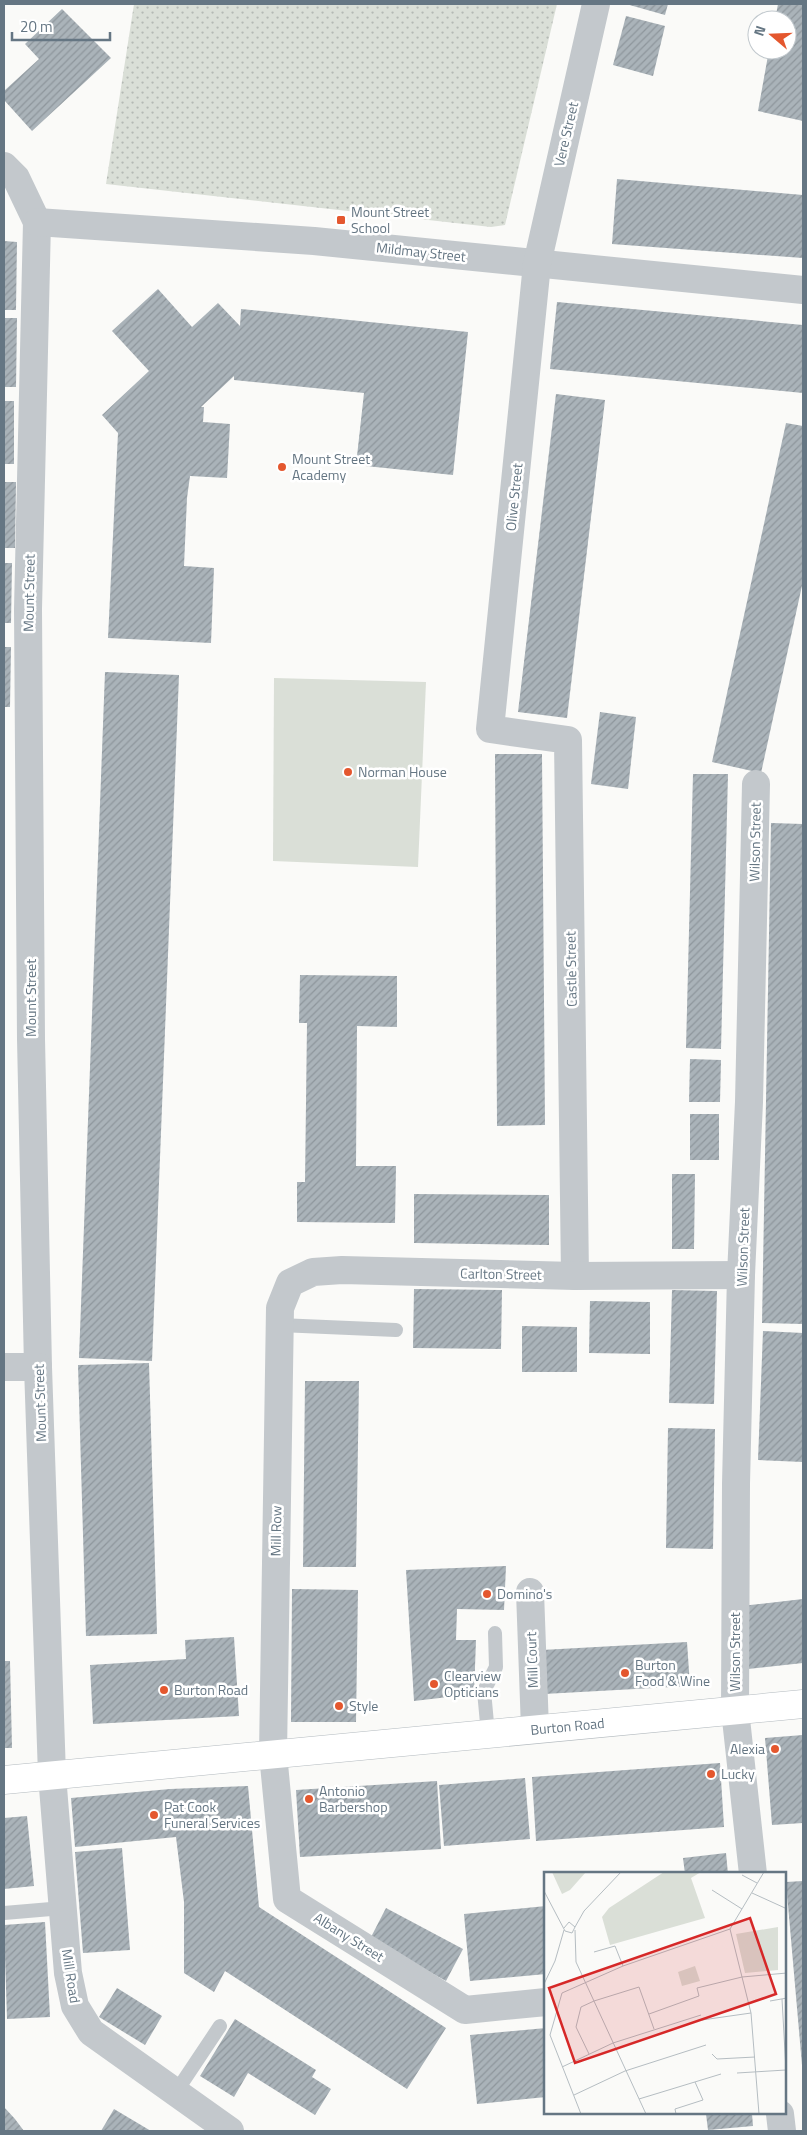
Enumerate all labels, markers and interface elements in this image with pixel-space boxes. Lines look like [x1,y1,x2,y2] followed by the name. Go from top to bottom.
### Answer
[12,10,110,42] scale bar
[747,10,797,60] north arrow
[20,15,53,38] text: 20 m
[748,23,771,39] text: N
[548,99,583,168] street label: Vere Street
[351,201,429,238] place label: Mount Street School
[335,214,347,226] marker: Mount Street School
[375,236,467,267] street label: Mildmay Street
[292,448,370,485] place label: Mount Street Academy
[276,461,288,473] marker: Mount Street Academy
[499,462,528,532] street label: Olive Street
[17,554,40,632] street label: Mount Street
[358,761,447,782] place label: Norman House
[342,766,354,778] marker: Norman House
[743,802,766,882] street label: Wilson Street
[559,931,582,1007] street label: Castle Street
[20,959,41,1037] street label: Mount Street
[731,1207,754,1287] street label: Wilson Street
[460,1262,542,1285] street label: Carlton Street
[28,1364,51,1442] street label: Mount Street
[265,1505,286,1557] street label: Mill Row
[497,1583,552,1604] place label: Domino's
[481,1588,493,1600] marker: Domino's
[724,1612,745,1692] street label: Wilson Street
[520,1631,543,1689] street label: Mill Court
[635,1654,710,1691] place label: Burton Food & Wine
[444,1665,502,1702] place label: Clearview Opticians
[619,1667,631,1679] marker: Burton Food & Wine
[428,1678,440,1690] marker: Clearview Opticians
[174,1679,248,1700] place label: Burton Road
[158,1684,170,1696] marker: Burton Road
[349,1695,378,1716] place label: Style
[333,1700,345,1712] marker: Style
[529,1712,605,1740] street label: Burton Road
[730,1738,765,1759] place label: Alexia
[769,1743,781,1755] marker: Alexia
[721,1763,755,1784] place label: Lucky
[705,1768,717,1780] marker: Lucky
[319,1780,388,1817] place label: Antonio Barbershop
[303,1793,315,1805] marker: Antonio Barbershop
[164,1796,260,1833] place label: Pat Cook Funeral Services
[148,1809,160,1821] marker: Pat Cook Funeral Services
[544,1872,787,2115] inset map
[310,1907,389,1967] street label: Albany Street
[57,1947,86,2005] street label: Mill Road

